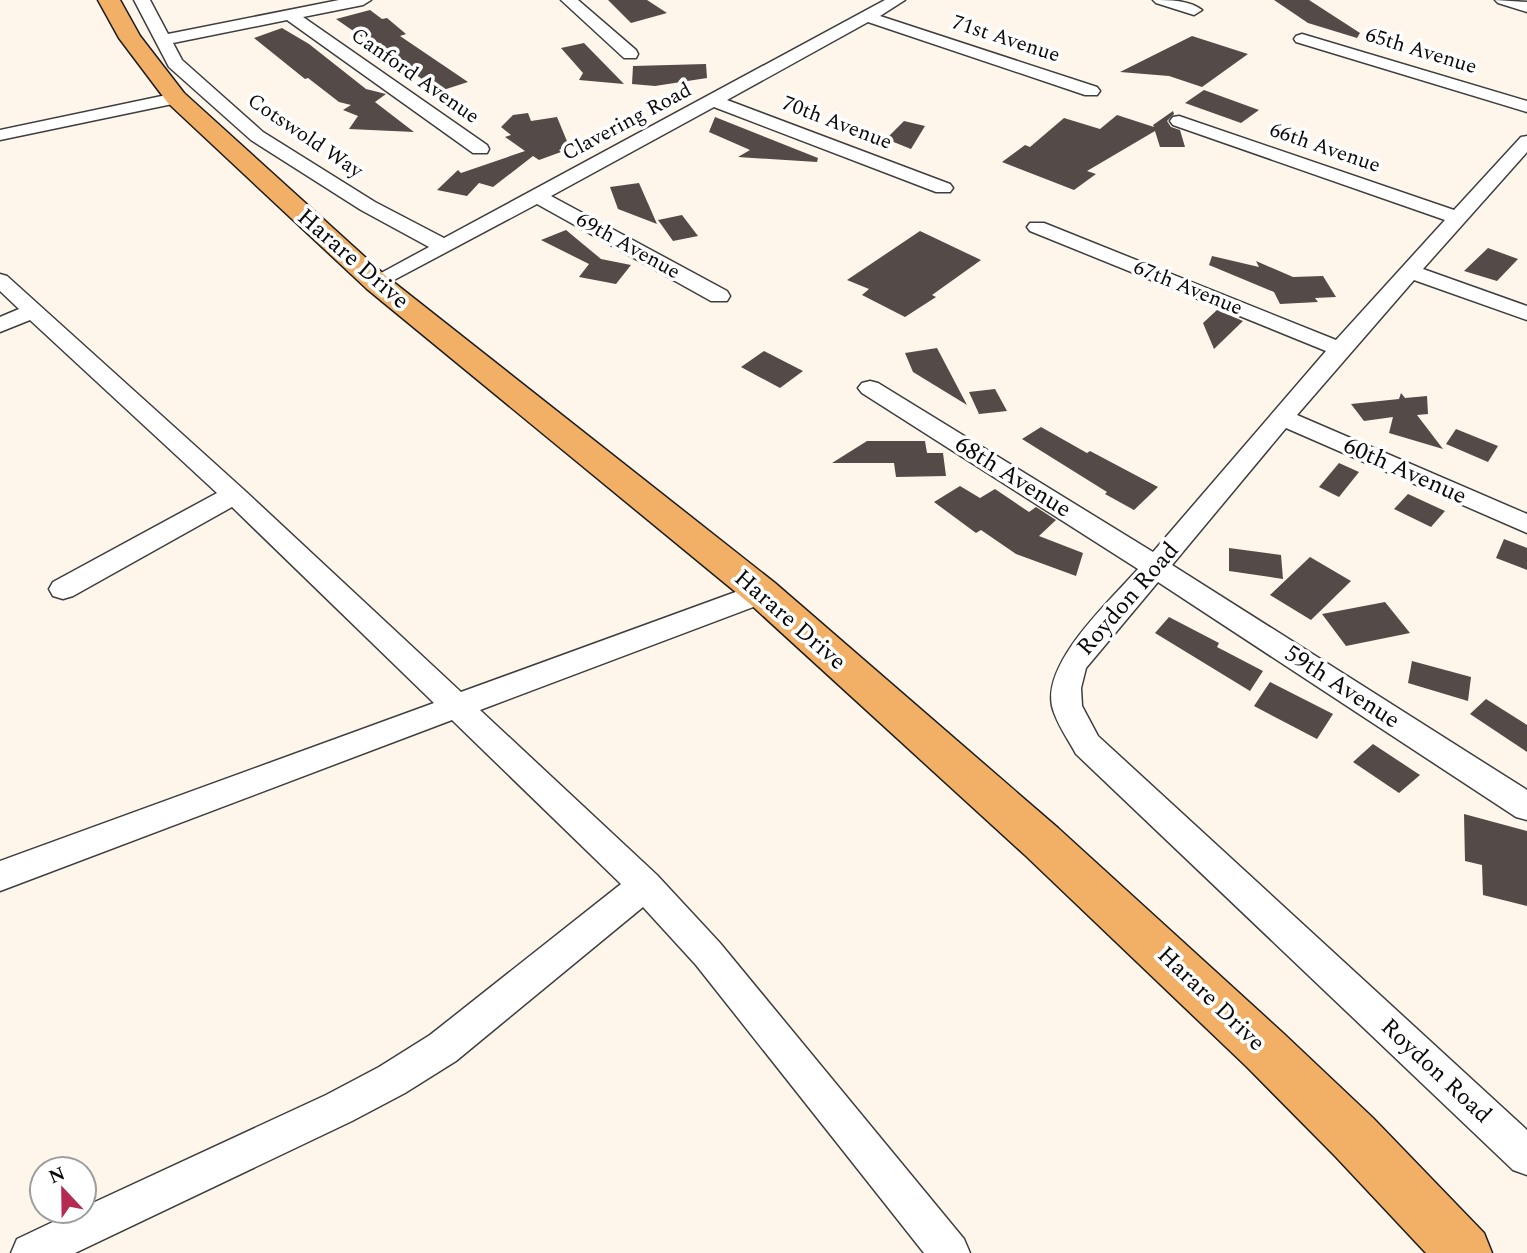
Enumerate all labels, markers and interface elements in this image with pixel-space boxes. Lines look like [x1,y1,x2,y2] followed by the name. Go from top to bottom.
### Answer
[948,6,1064,72] street label: 71st Avenue
[1361,19,1481,83] street label: 65th Avenue
[344,20,486,132] street label: Canford Avenue
[556,74,698,170] street label: Clavering Road
[241,85,370,187] street label: Cotswold Way
[777,87,897,159] street label: 70th Avenue
[1265,114,1385,182] street label: 66th Avenue
[289,200,417,318] street label: Harare Drive
[570,204,686,288] street label: 69th Avenue
[1129,252,1247,324] street label: 67th Avenue
[948,427,1078,527] street label: 68th Avenue
[1338,428,1472,514] street label: 60th Avenue
[1068,534,1188,664] street label: Roydon Road
[726,561,854,679] street label: Harare Drive
[1277,636,1407,738] street label: 59th Avenue
[1149,938,1273,1060] street label: Harare Drive
[1372,1010,1500,1132] street label: Roydon Road
[28,1155,98,1225] north arrow
[45,1159,70,1192] text: N

